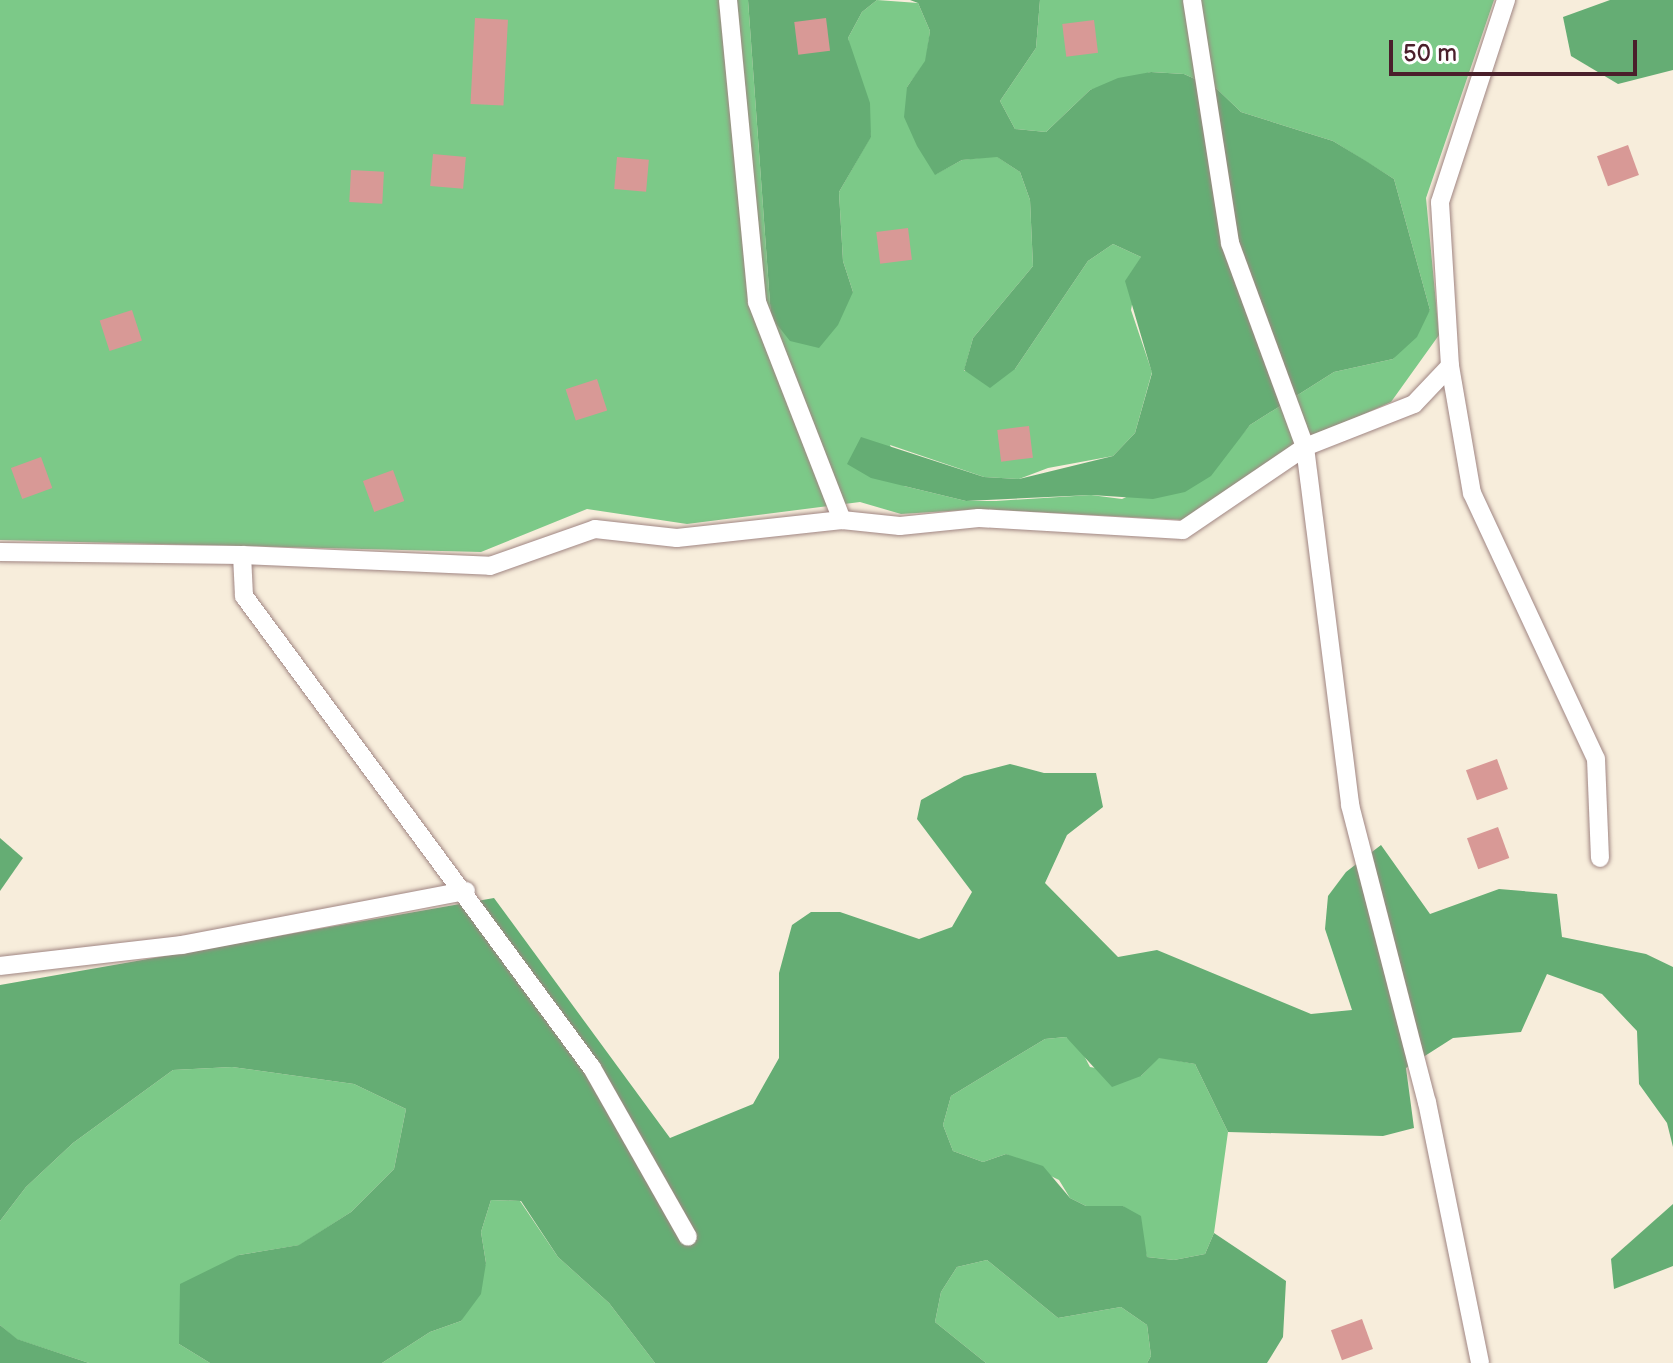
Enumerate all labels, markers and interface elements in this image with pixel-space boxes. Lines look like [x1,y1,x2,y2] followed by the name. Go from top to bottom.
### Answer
[1393,24,1641,74] scale bar
[1403,39,1457,68] text: 50 m

